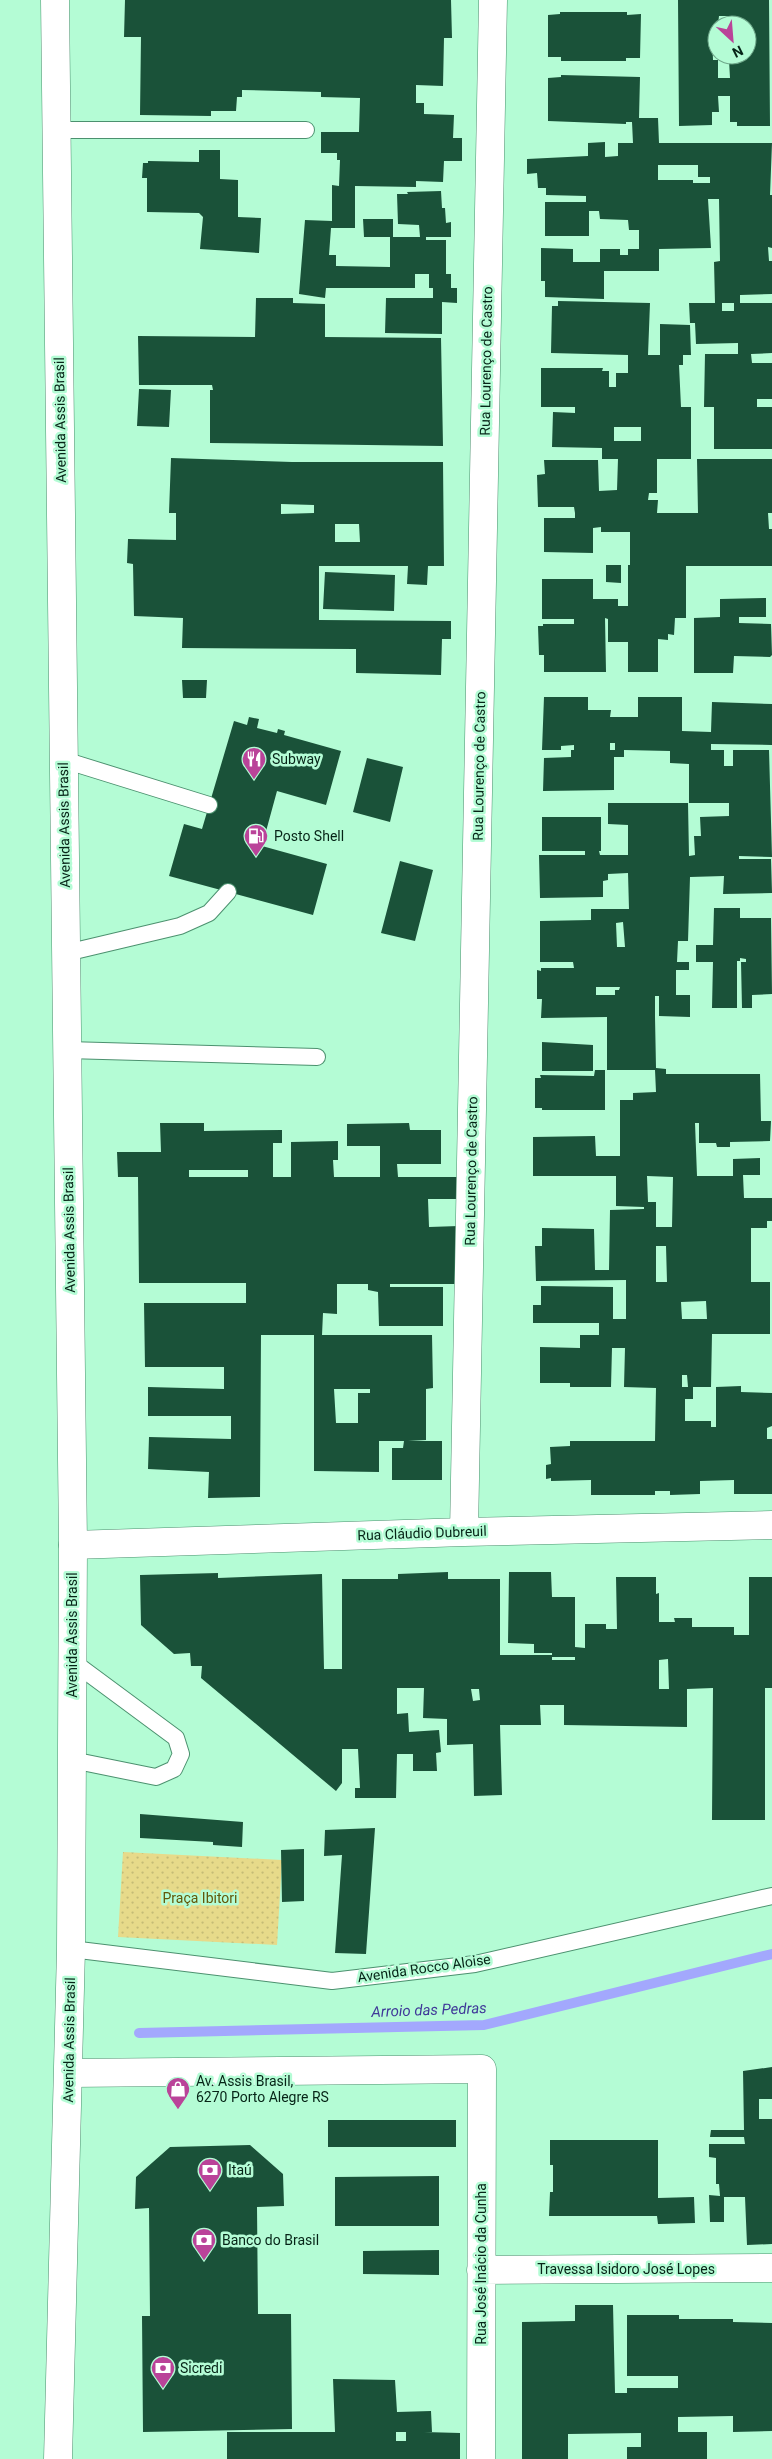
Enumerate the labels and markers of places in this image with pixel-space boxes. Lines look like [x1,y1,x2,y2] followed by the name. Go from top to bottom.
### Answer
[241,746,267,780] restaurant icon: Subway
[272,751,321,767] place label: Subway
[243,823,269,857] fuel station icon: Posto Shell
[274,828,344,844] place label: Posto Shell
[196,2073,329,2105] place label: Av. Assis Brasil, 6270 Porto Alegre RS
[165,2076,191,2110] shop icon: Av. Assis Brasil, 6270 Porto Alegre RS
[197,2157,223,2191] bank icon: Itaú
[228,2162,252,2178] place label: Itaú
[191,2227,217,2261] bank icon: Banco do Brasil
[222,2232,319,2248] place label: Banco do Brasil
[150,2355,176,2389] bank icon: Sicredi
[180,2360,222,2376] place label: Sicredi

